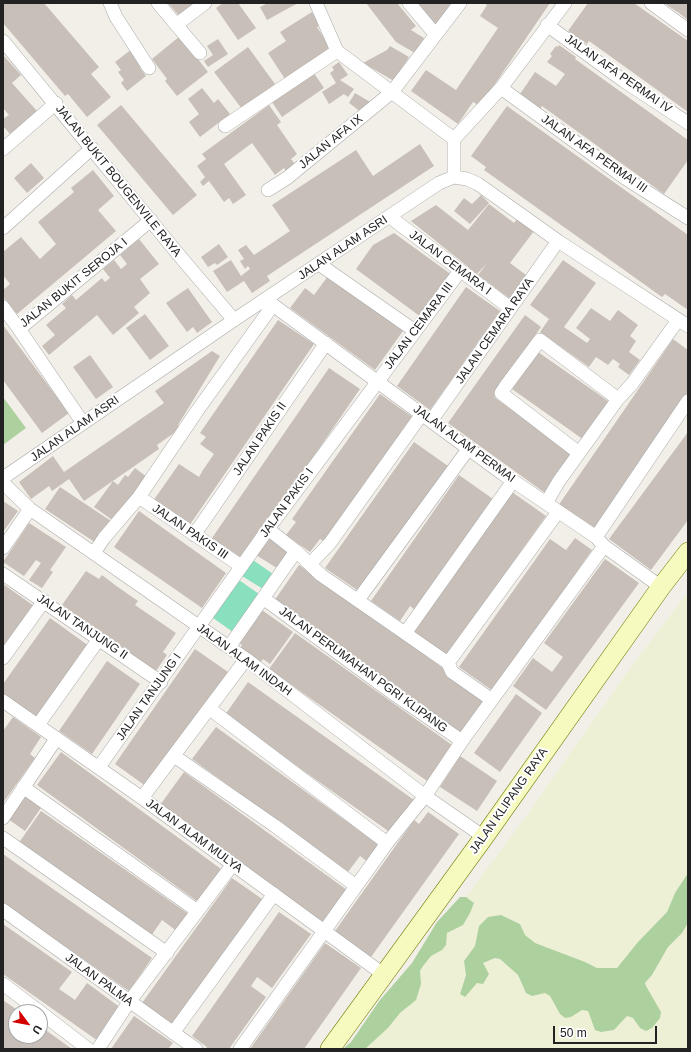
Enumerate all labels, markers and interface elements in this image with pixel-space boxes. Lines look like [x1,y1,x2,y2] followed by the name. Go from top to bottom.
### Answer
[562,32,674,116] street label: JALAN AFA PERMAI IV
[52,102,184,260] street label: JALAN BUKIT BOUGENVILE RAYA
[296,112,366,172] street label: JALAN AFA IX
[538,112,650,196] street label: JALAN AFA PERMAI III
[296,213,390,283] street label: JALAN ALAM ASRI
[406,228,494,298] street label: JALAN CEMARA I
[17,235,131,331] street label: JALAN BUKIT SEROJA I
[453,275,537,387] street label: JALAN CEMARA RAYA
[382,280,456,372] street label: JALAN CEMARA III
[28,393,122,465] street label: JALAN ALAM ASRI
[230,400,290,478] street label: JALAN PAKIS II
[410,402,518,486] street label: JALAN ALAM PERMAI
[257,466,317,540] street label: JALAN PAKIS I
[149,501,231,563] street label: JALAN PAKIS III
[34,591,130,663] street label: JALAN TANJUNG II
[276,604,450,736] street label: JALAN PERUMAHAN PGRI KLIPANG
[194,621,294,699] street label: JALAN ALAM INDAH
[114,651,184,743] street label: JALAN TANJUNG I
[467,745,551,857] street label: JALAN KLIPANG RAYA
[143,796,245,876] street label: JALAN ALAM MULYA
[62,951,136,1009] street label: JALAN PALMA
[8,1004,48,1044] north arrow
[555,1018,659,1044] scale bar
[30,1023,45,1036] text: U
[560,1026,587,1040] text: 50 m

